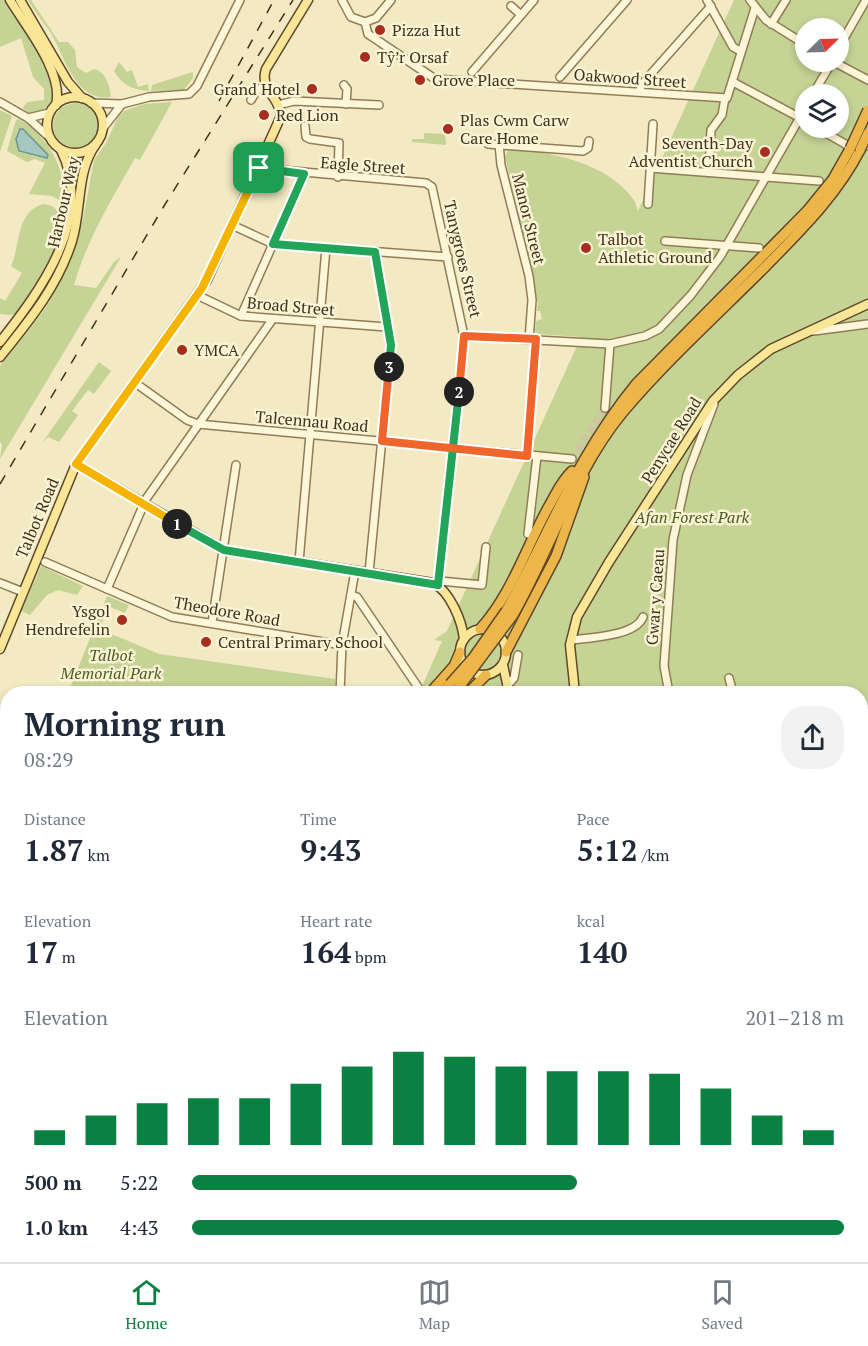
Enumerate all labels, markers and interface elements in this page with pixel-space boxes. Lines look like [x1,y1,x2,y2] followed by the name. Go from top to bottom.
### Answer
[795,18,849,72] north arrow
[795,18,849,138] map controls
[392,19,460,41] place label: Pizza Hut
[373,23,387,37] marker: Pizza Hut
[377,46,449,68] place label: Tŷ’r Orsaf
[358,50,372,64] marker: Tŷ’r Orsaf
[573,63,687,93] street label: Oakwood Street
[432,69,515,91] place label: Grove Place
[413,73,427,87] marker: Grove Place
[213,78,300,100] place label: Grand Hotel
[305,82,319,96] marker: Grand Hotel
[795,84,849,138] button: layers
[276,104,339,126] place label: Red Lion
[257,108,271,122] marker: Red Lion
[460,109,569,149] place label: Plas Cwm Carw Care Home
[441,122,455,136] marker: Plas Cwm Carw Care Home
[628,132,754,172] place label: Seventh-Day Adventist Church
[233,142,284,193] pin
[758,145,772,159] marker: Seventh-Day Adventist Church
[242,151,275,184] icon: arrive
[320,151,406,179] street label: Eagle Street
[42,153,84,250] street label: Harbour Way
[507,171,551,267] street label: Manor Street
[439,198,487,320] street label: Tanygroes Street
[598,228,712,268] place label: Talbot Athletic Ground
[579,241,593,255] marker: Talbot Athletic Ground
[246,291,336,321] street label: Broad Street
[194,339,239,361] place label: YMCA
[175,343,189,357] marker: YMCA
[374,352,404,382] pin: 3
[384,356,394,378] text: 3
[444,377,474,407] pin: 2
[454,381,464,403] text: 2
[636,393,706,487] street label: Penycae Road
[255,405,370,437] street label: Talcennau Road
[10,474,64,562] street label: Talbot Road
[634,506,750,528] park label: Afan Forest Park
[162,509,192,539] pin: 1
[172,513,182,535] text: 1
[641,548,669,646] street label: Gwar y Caeau
[172,591,282,631] street label: Theodore Road
[25,600,110,640] place label: Ysgol Hendrefelin
[115,613,129,627] marker: Ysgol Hendrefelin
[218,631,383,653] place label: Central Primary School
[199,635,213,649] marker: Central Primary School
[60,644,162,684] park label: Talbot Memorial Park
[24,702,226,745] text: Morning run
[781,706,844,769] button: share
[24,746,73,773] text: 08:29
[24,808,86,830] text: Distance
[300,808,337,830] text: Time
[577,808,609,830] text: Pace
[24,830,84,870] text: 1.87
[300,830,361,870] text: 9:43
[577,830,638,870] text: 5:12
[84,844,110,866] text: km
[638,844,669,866] text: /km
[24,910,91,932] text: Elevation
[300,910,372,932] text: Heart rate
[577,910,605,932] text: kcal
[24,932,58,972] text: 17
[300,932,351,972] text: 164
[577,932,628,972] text: 140
[58,946,76,968] text: m
[351,946,387,968] text: bpm
[24,1004,108,1031] text: Elevation
[745,1004,844,1031] text: 201–218 m
[24,1169,82,1196] text: 500 m
[120,1169,159,1196] text: 5:22
[24,1214,88,1241] text: 1.0 km
[120,1214,159,1241] text: 4:43
[125,1276,168,1334] tab: Home
[418,1276,451,1334] tab: Map
[701,1276,743,1334] tab: Saved

